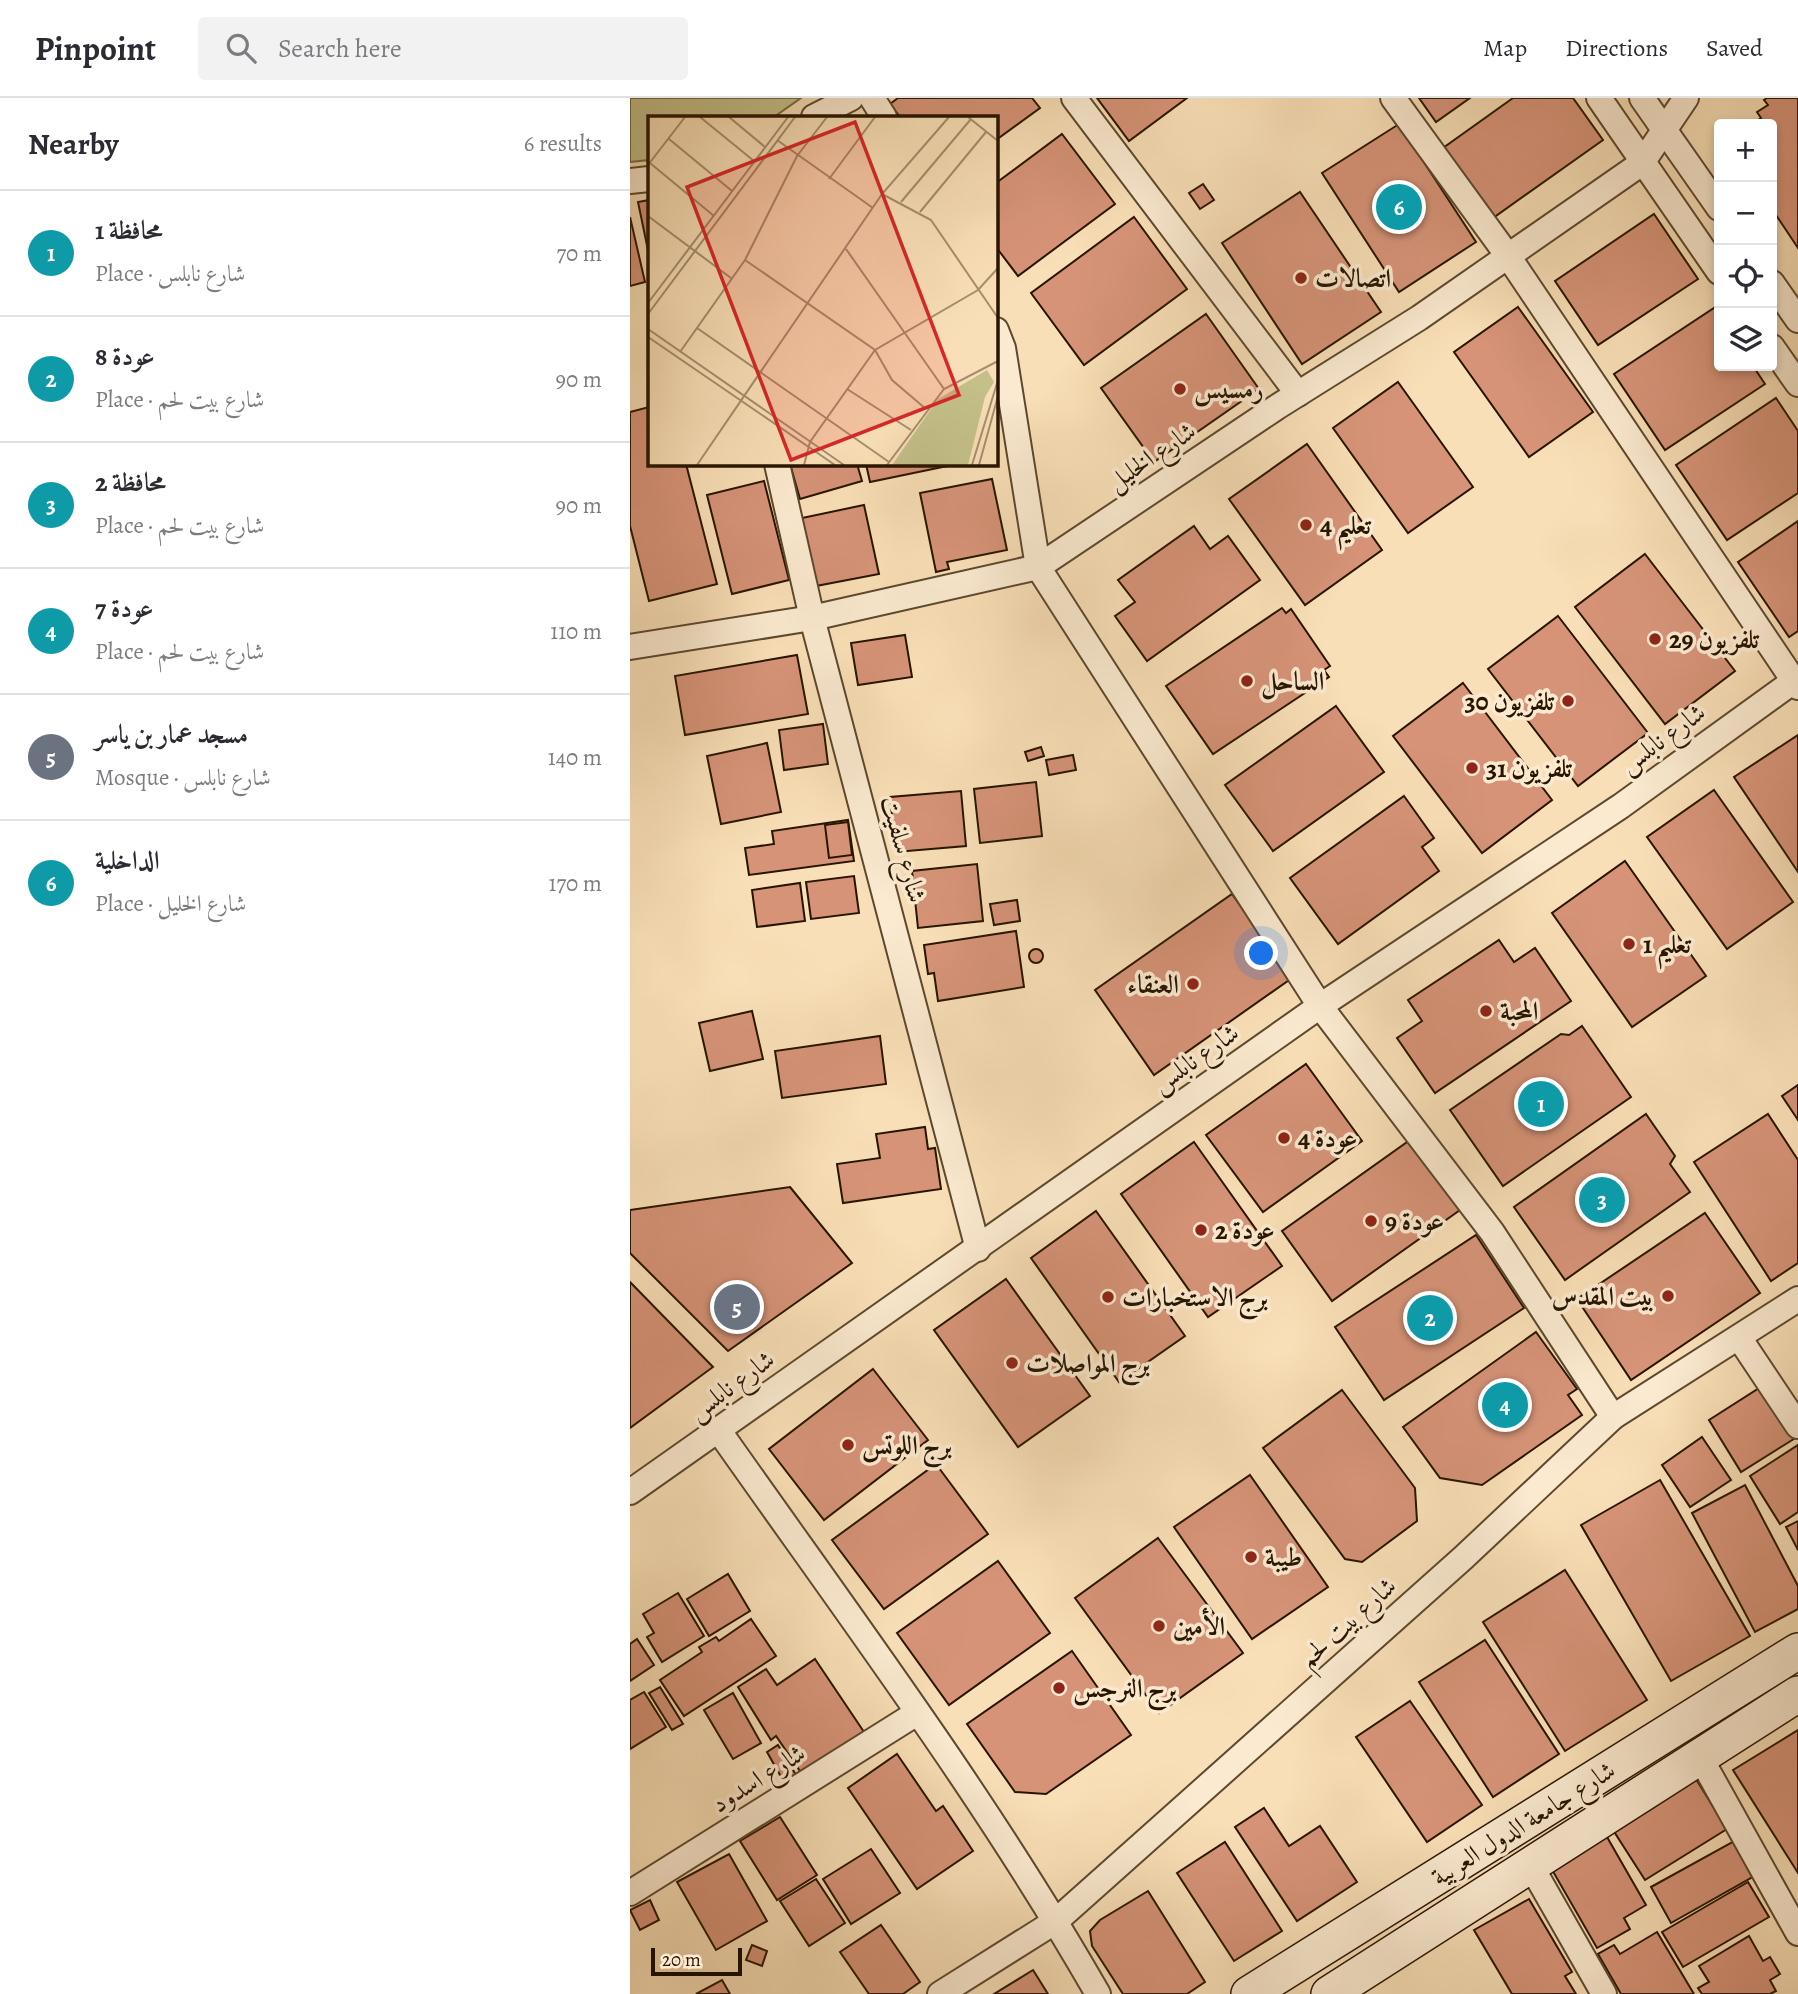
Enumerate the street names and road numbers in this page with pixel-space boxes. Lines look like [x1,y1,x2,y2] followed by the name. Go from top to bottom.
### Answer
[1100,414,1205,502] street label: شارع الخليل
[1612,695,1715,785] street label: شارع نابلس
[869,792,935,907] street label: شارع سلفيت
[1145,1016,1248,1104] street label: شارع نابلس
[681,1342,784,1432] street label: شارع نابلس
[1291,1569,1409,1681] street label: شارع بيت لحم
[704,1736,814,1824] street label: شارع اسدود
[1424,1753,1624,1898] street label: شارع جامعة الدول العربية

